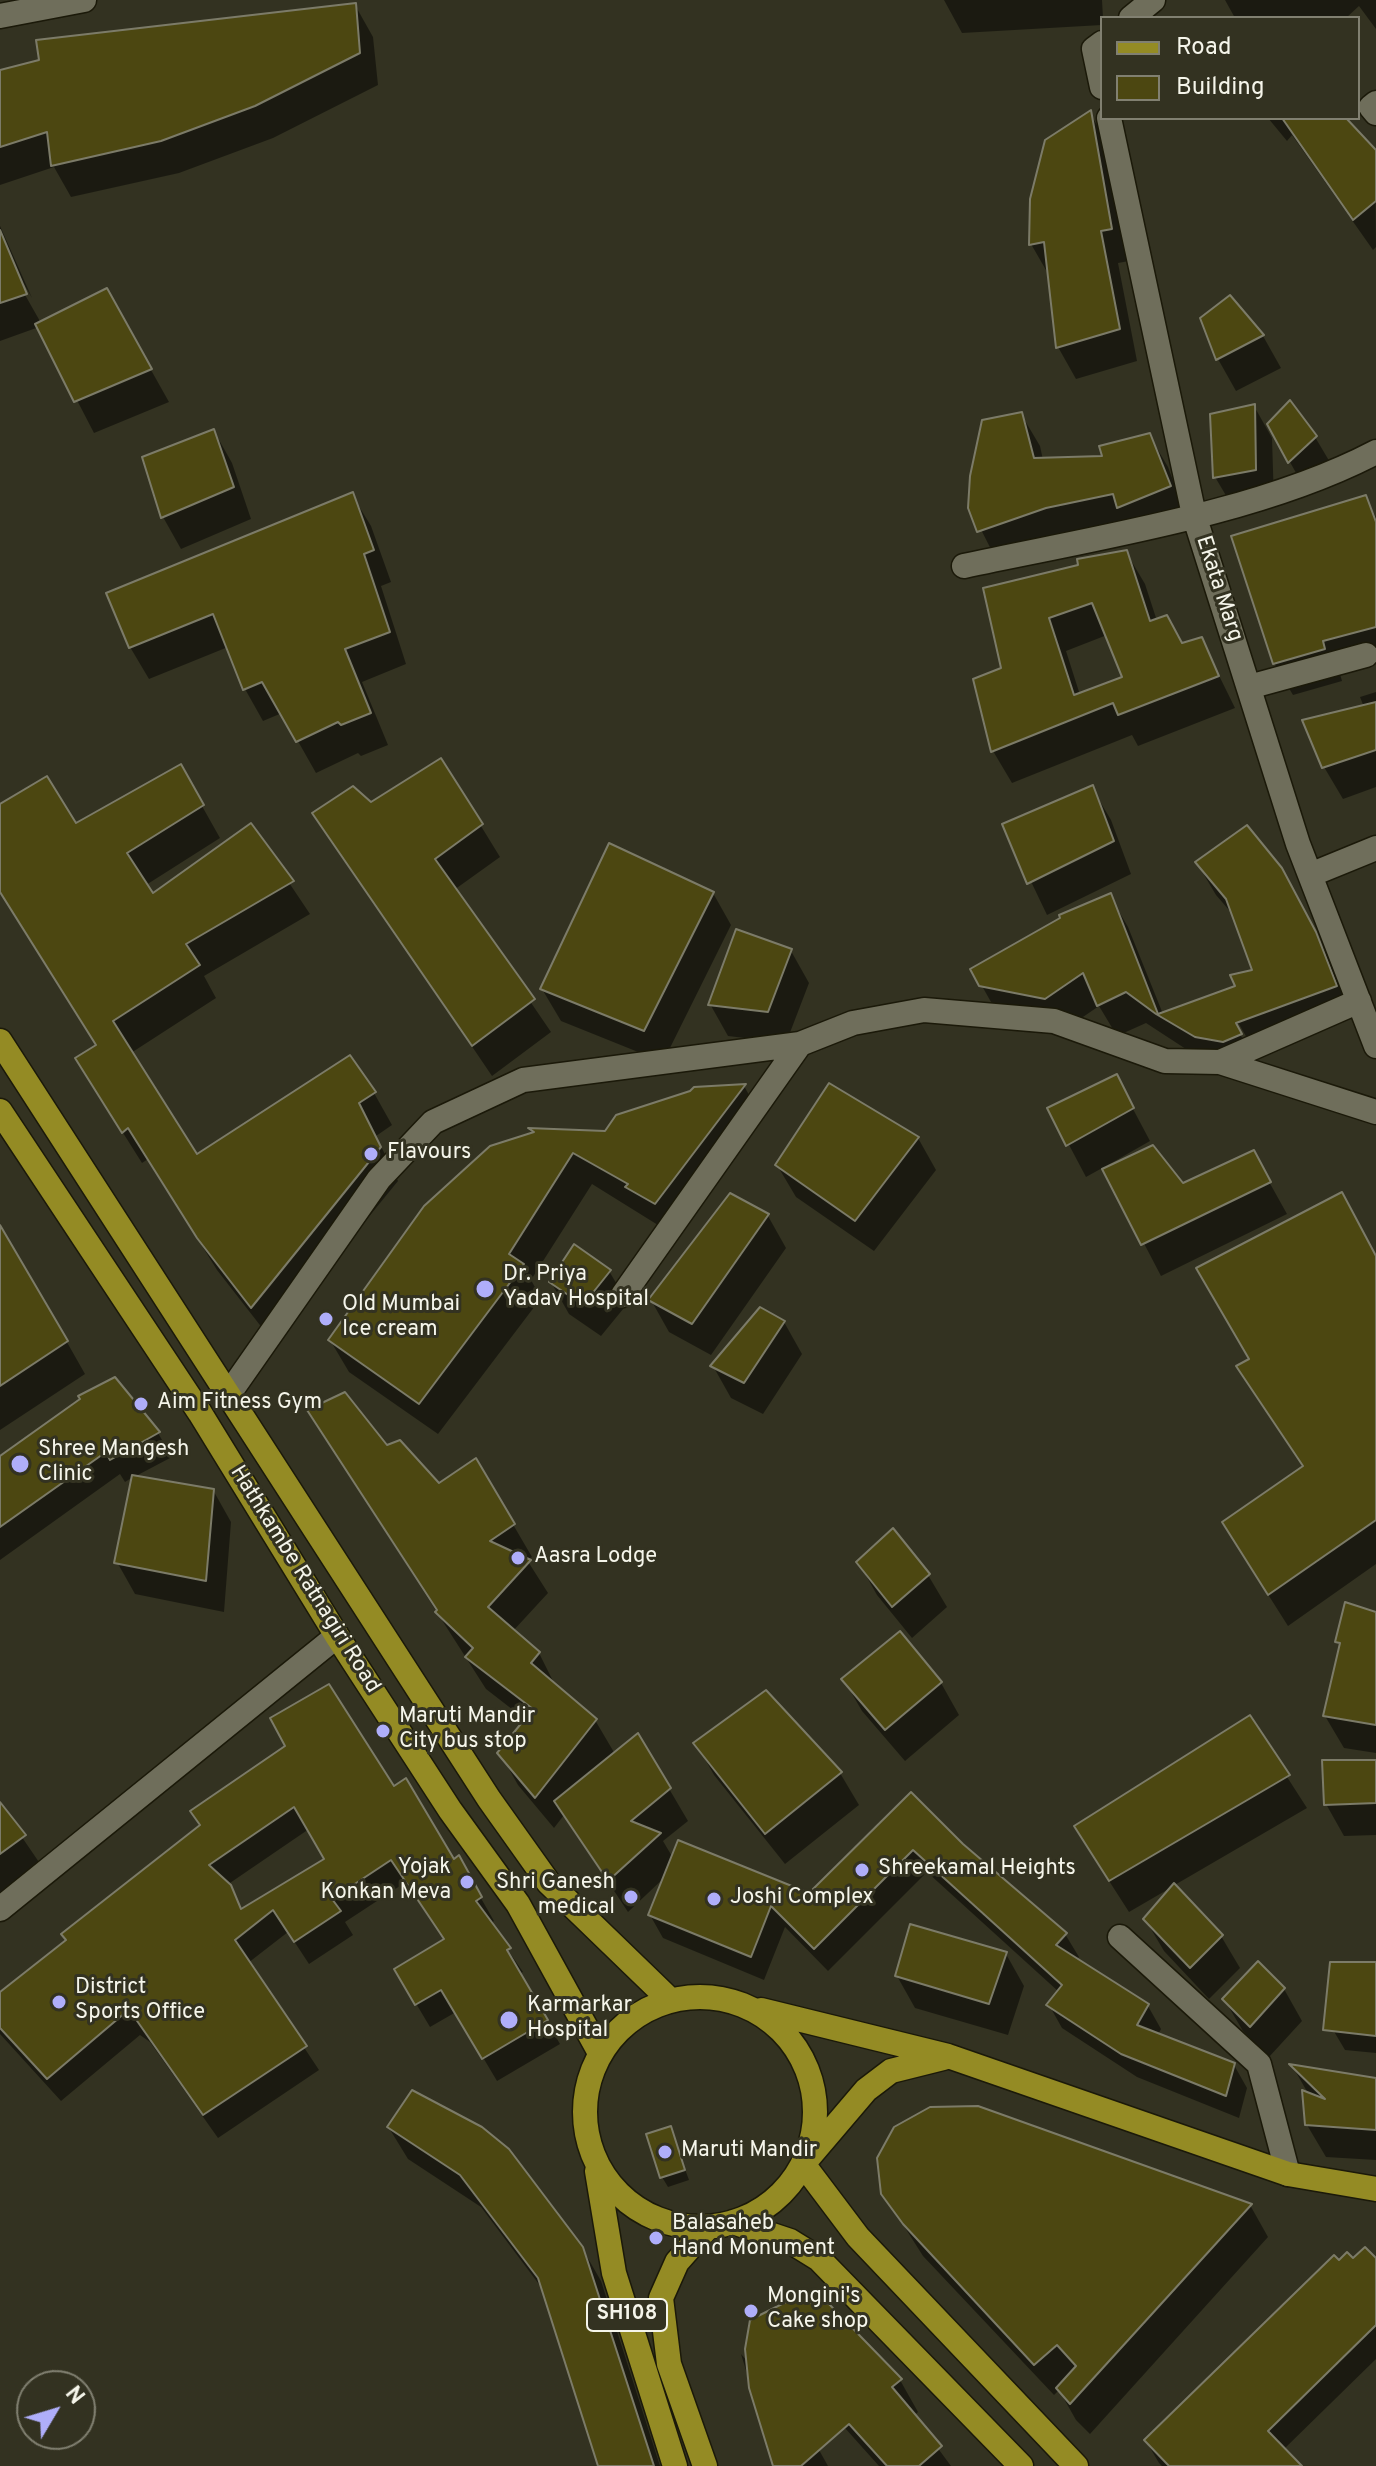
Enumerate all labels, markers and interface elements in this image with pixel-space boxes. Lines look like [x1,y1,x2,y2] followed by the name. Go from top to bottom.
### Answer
[1100,16,1360,120] legend
[1176,33,1232,63] text: Road
[1176,73,1265,103] text: Building
[1189,533,1247,645] street label: Ekata Marg
[387,1141,471,1167] place label: Flavours
[362,1145,380,1163] marker: Flavours
[503,1263,649,1314] place label: Dr. Priya Yadav Hospital
[474,1278,496,1300] marker: Dr. Priya Yadav Hospital
[342,1293,460,1344] place label: Old Mumbai Ice cream
[317,1310,335,1328] marker: Old Mumbai Ice cream
[157,1391,322,1417] place label: Aim Fitness Gym
[132,1395,150,1413] marker: Aim Fitness Gym
[38,1438,189,1490] place label: Shree Mangesh Clinic
[9,1453,31,1475] marker: Shree Mangesh Clinic
[223,1461,385,1699] street label: Hathkambe Ratnagiri Road
[534,1545,657,1571] place label: Aasra Lodge
[509,1549,527,1567] marker: Aasra Lodge
[399,1705,535,1756] place label: Maruti Mandir City bus stop
[374,1722,392,1740] marker: Maruti Mandir City bus stop
[320,1856,451,1908] place label: Yojak Konkan Meva
[878,1857,1076,1883] place label: Shreekamal Heights
[853,1861,871,1879] marker: Shreekamal Heights
[496,1871,615,1922] place label: Shri Ganesh medical
[458,1873,476,1891] marker: Yojak Konkan Meva
[730,1886,874,1912] place label: Joshi Complex
[622,1888,640,1906] marker: Shri Ganesh medical
[705,1890,723,1908] marker: Joshi Complex
[75,1976,205,2028] place label: District Sports Office
[50,1993,68,2011] marker: District Sports Office
[527,1994,632,2046] place label: Karmarkar Hospital
[498,2009,520,2031] marker: Karmarkar Hospital
[681,2139,817,2165] place label: Maruti Mandir
[656,2143,674,2161] marker: Maruti Mandir
[672,2212,835,2264] place label: Balasaheb Hand Monument
[647,2229,665,2247] marker: Balasaheb Hand Monument
[767,2285,868,2336] place label: Mongini's Cake shop
[587,2299,667,2331] road number: SH108
[742,2302,760,2320] marker: Mongini's Cake shop
[16,2370,96,2450] north arrow
[58,2382,89,2411] text: N

